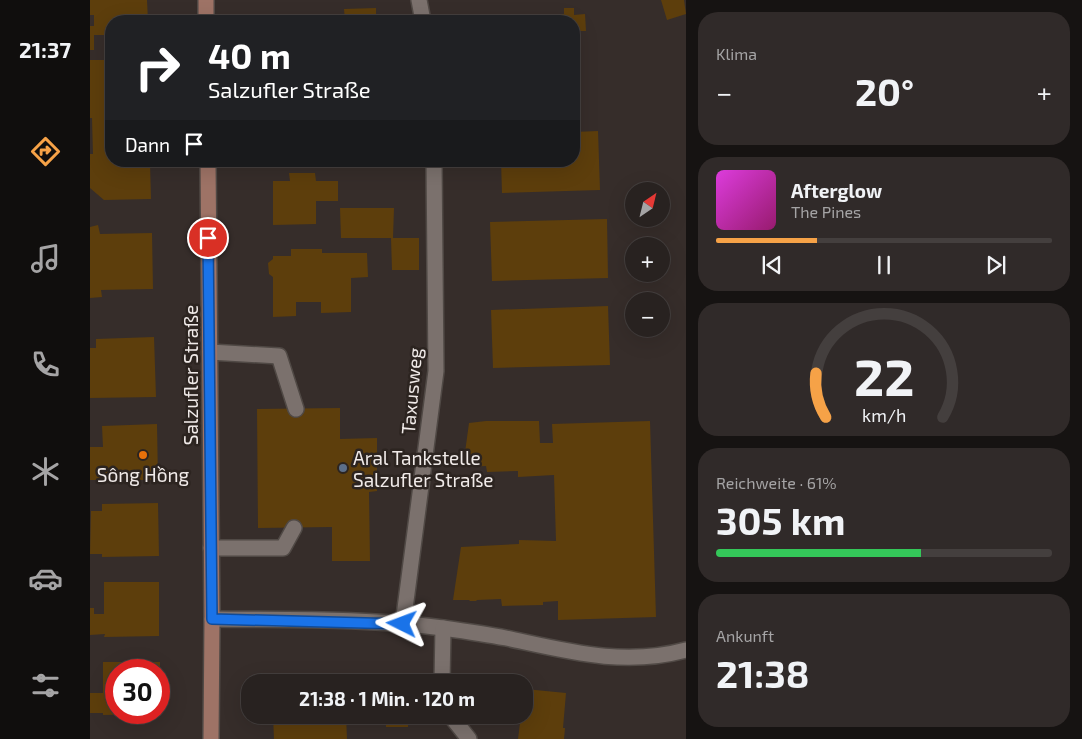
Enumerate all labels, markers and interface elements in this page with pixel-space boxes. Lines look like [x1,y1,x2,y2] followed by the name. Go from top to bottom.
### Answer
[208,34,291,76] text: 40 m
[125,35,190,100] icon: right
[19,36,71,62] text: 21:37
[716,44,757,63] text: Klima
[855,68,914,114] text: 20°
[716,75,732,109] text: −
[1037,75,1052,109] text: +
[208,76,371,102] text: Salzufler Straße
[180,130,208,158] icon: arrive
[125,133,170,156] text: Dann
[28,134,63,169] icon: directions
[791,179,882,202] text: Afterglow
[625,182,670,228] north arrow
[625,182,670,337] map controls
[791,202,861,221] text: The Pines
[187,217,229,259] pin
[194,224,222,252] icon: arrive
[625,237,670,282] button: +
[28,241,63,276] icon: music
[758,251,786,279] icon: previous
[870,251,898,279] icon: pause
[982,251,1010,279] icon: next
[625,292,670,337] button: −
[179,305,202,445] street label: Salzufler Straße
[854,344,914,406] text: 22
[396,346,426,435] street label: Taxusweg
[28,347,63,382] icon: phone
[862,404,906,426] text: km/h
[353,446,493,491] place label: Aral Tankstelle Salzufler Straße
[137,449,149,461] marker: Sông Hồng
[28,454,63,489] icon: climate
[337,462,349,474] marker: Aral Tankstelle Salzufler Straße
[97,463,190,486] place label: Sông Hồng
[716,473,837,492] text: Reichweite · 61%
[716,497,845,543] text: 305 km
[28,561,63,596] icon: car
[375,597,427,649] position arrow
[716,626,774,645] text: Ankunft
[716,650,809,696] text: 21:38
[105,659,170,724] speed limit sign: 30
[28,668,63,703] icon: filters
[299,687,475,710] text: 21:38 · 1 Min. · 120 m

